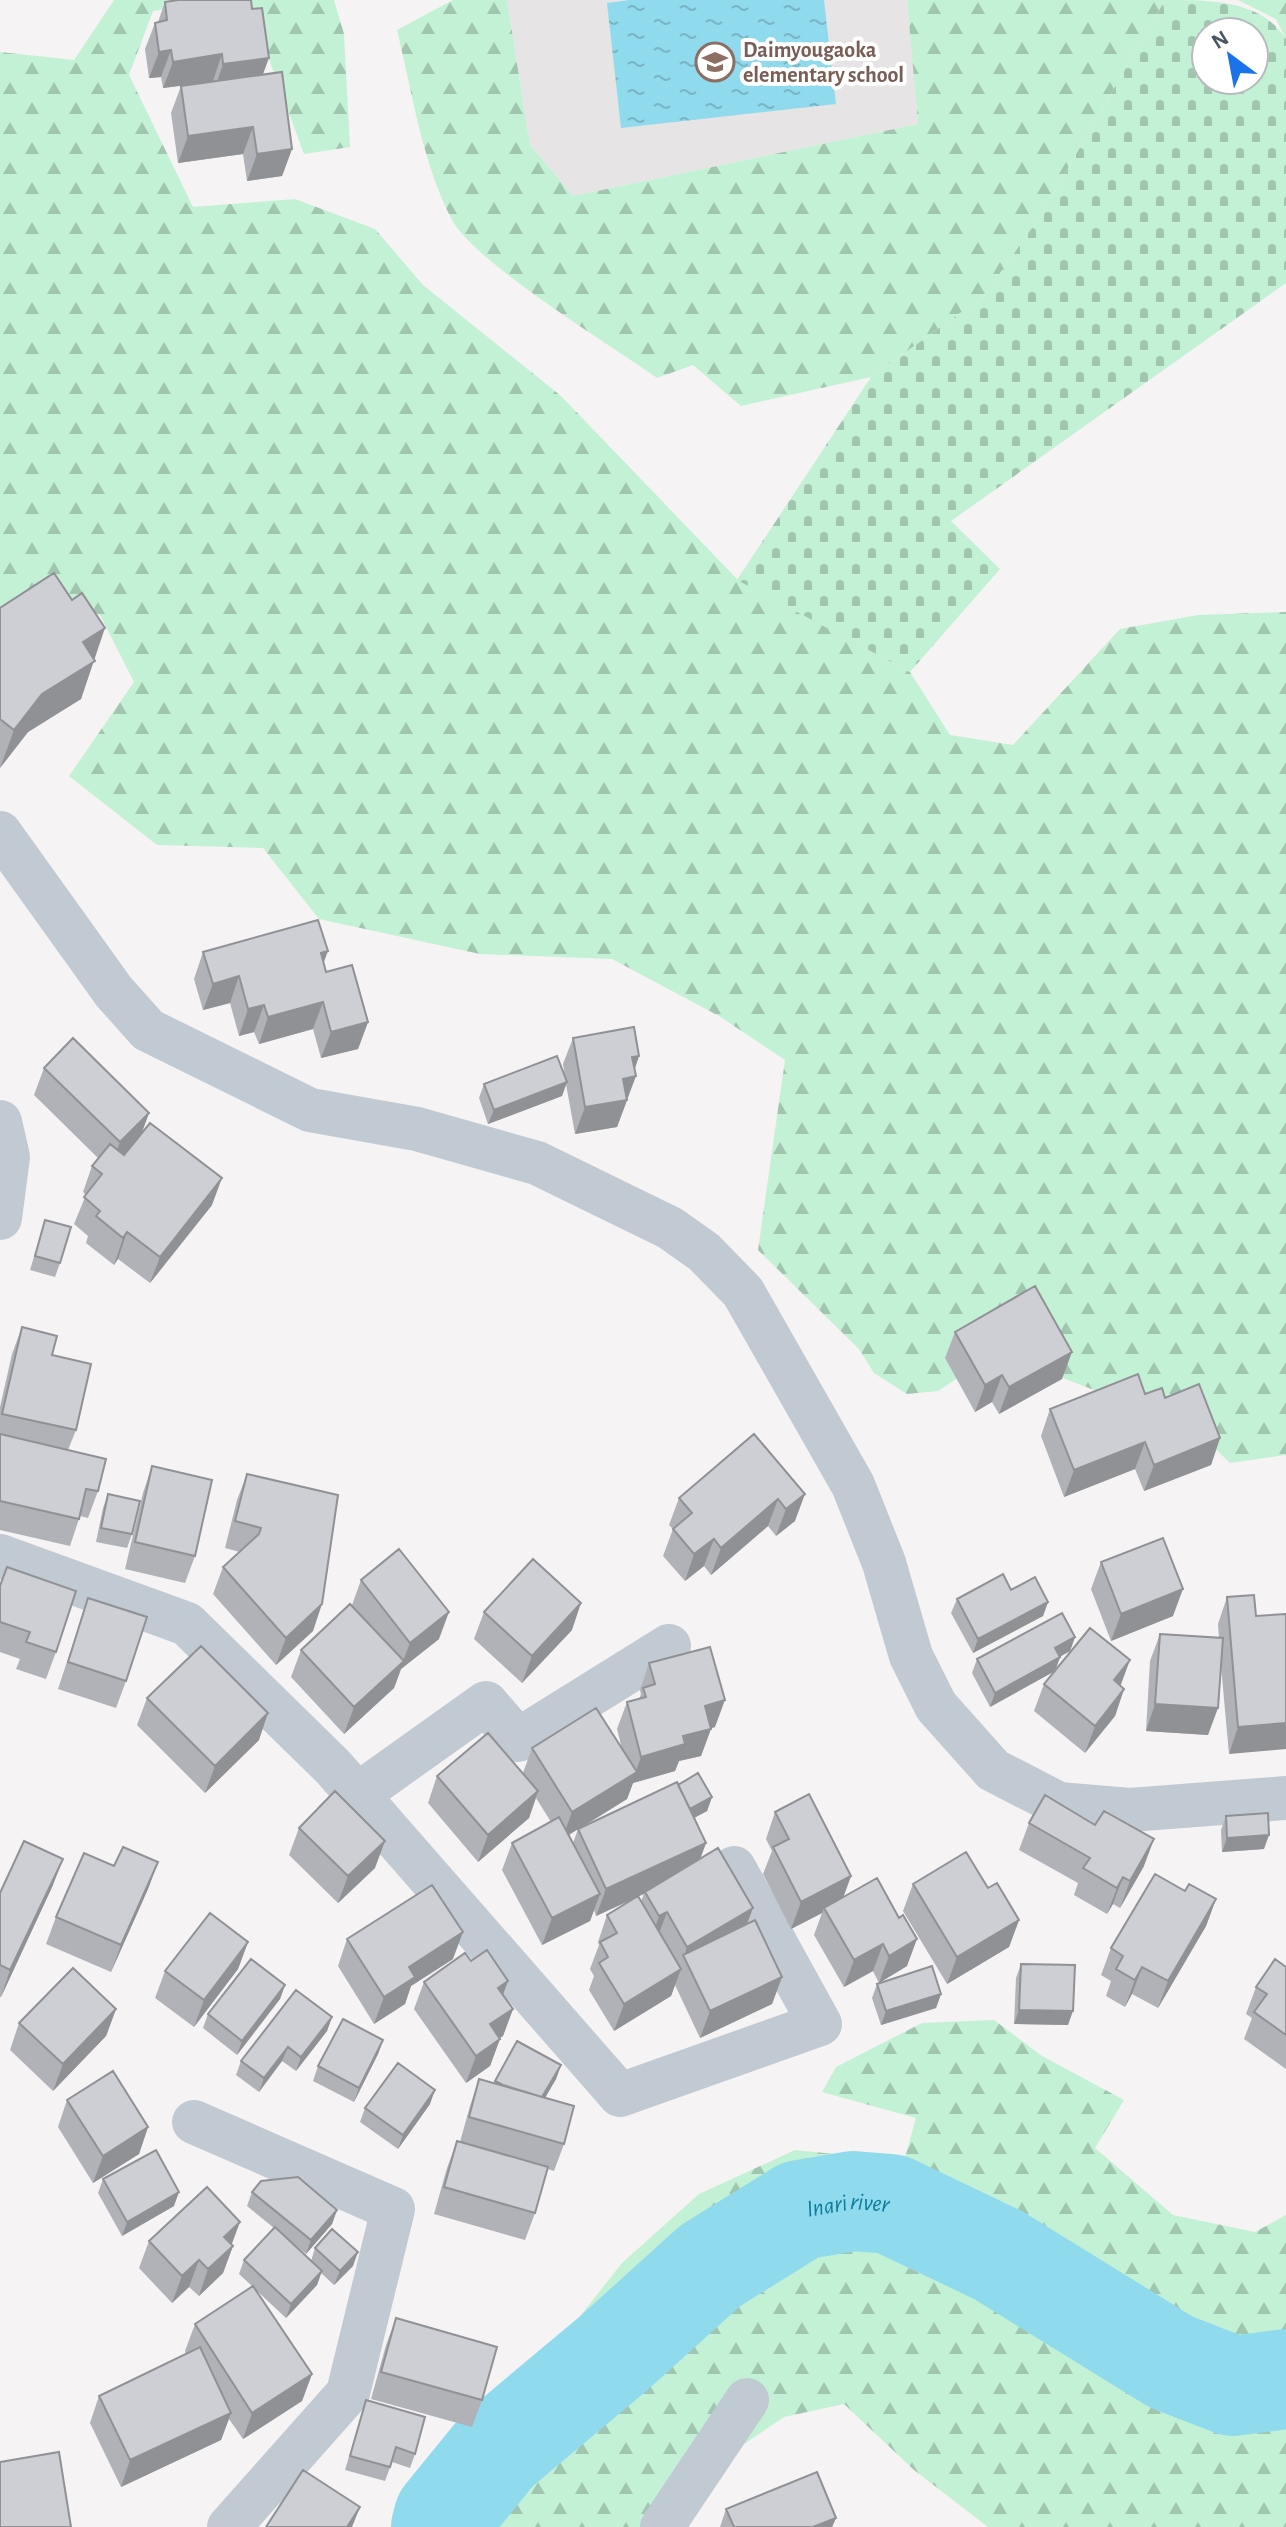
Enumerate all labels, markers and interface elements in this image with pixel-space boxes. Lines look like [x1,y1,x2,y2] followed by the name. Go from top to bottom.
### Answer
[1190,16,1270,96] north arrow
[1208,27,1232,53] text: N
[743,39,904,87] place label: Daimyougaoka elementary school
[694,41,736,83] school or university icon: Daimyougaoka elementary school
[805,2190,892,2222] water label: Inari river

